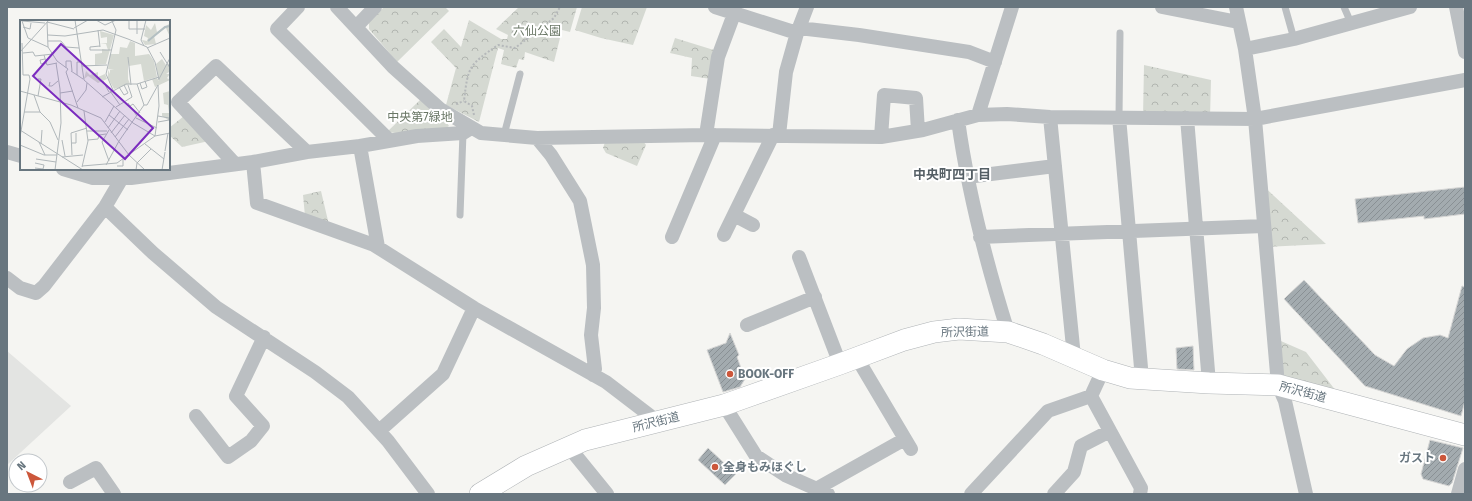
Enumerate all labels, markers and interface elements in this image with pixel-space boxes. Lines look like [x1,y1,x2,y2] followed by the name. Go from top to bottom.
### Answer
[20,20,170,170] inset map
[513,24,561,38] park label: 六仙公園
[387,110,453,124] park label: 中央第7緑地
[913,167,991,182] district label: 中央町四丁目
[941,325,989,339] street label: 所沢街道
[738,367,794,381] place label: BOOK-OFF
[725,369,735,379] marker: BOOK-OFF
[1278,379,1328,405] street label: 所沢街道
[631,409,681,435] street label: 所沢街道
[1399,451,1435,465] place label: ガスト
[8,453,48,493] north arrow
[1438,453,1448,463] marker: ガスト
[15,459,29,473] text: N
[723,460,807,474] place label: 全身もみほぐし
[710,462,720,472] marker: 全身もみほぐし

